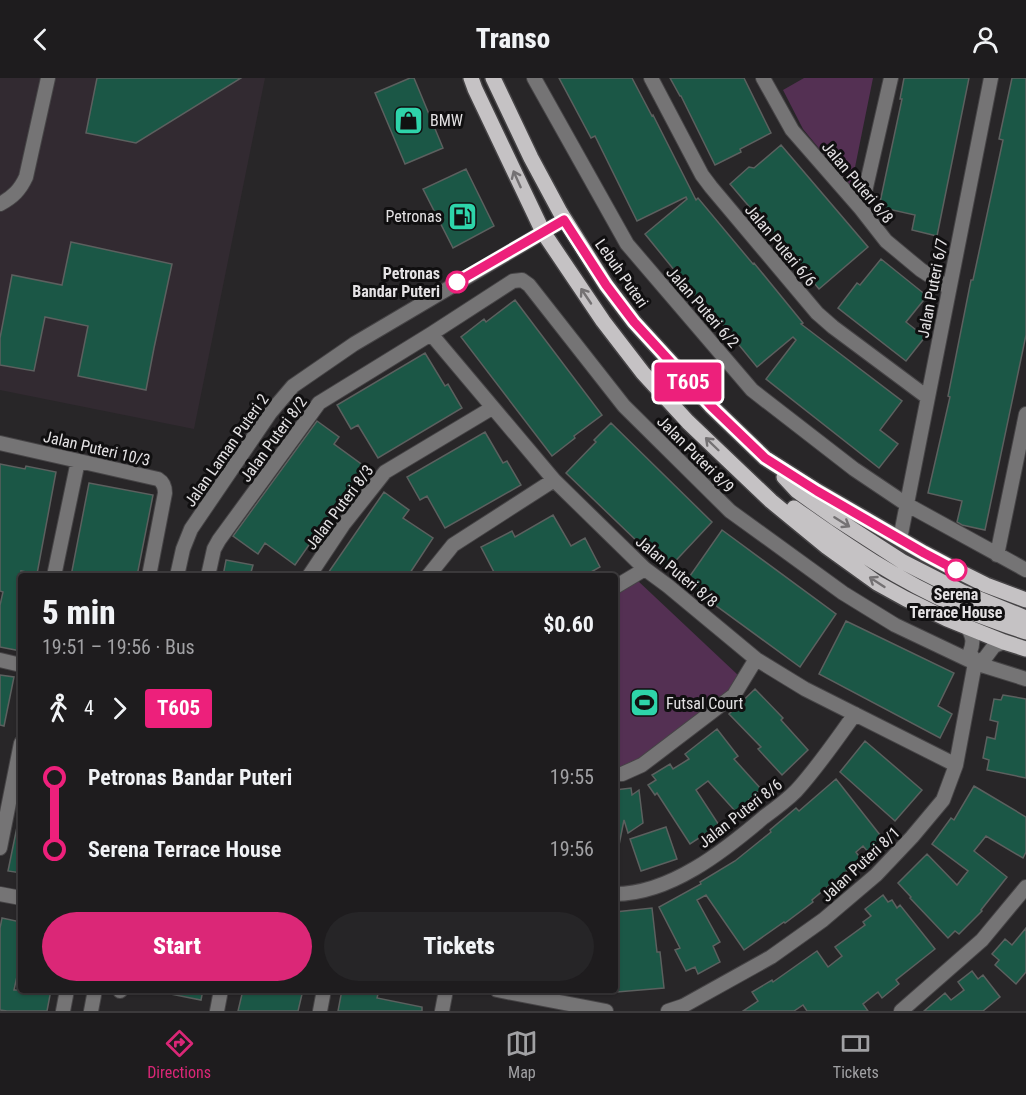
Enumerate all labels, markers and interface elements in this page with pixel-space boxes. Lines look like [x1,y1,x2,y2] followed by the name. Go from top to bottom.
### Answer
[24,23,57,56] icon: back
[476,23,550,55] text: Transo
[969,23,1002,56] icon: person
[393,104,425,136] shop icon: BMW
[430,111,463,130] place label: BMW
[818,138,897,227] street label: Jalan Puteri 6/8
[511,171,523,189] one-way arrow
[447,200,479,232] fuel station icon: Petronas
[741,201,820,290] street label: Jalan Puteri 6/6
[386,207,442,226] place label: Petronas
[591,235,652,311] street label: Lebuh Puteri
[914,237,951,339] street label: Jalan Puteri 6/7
[662,263,743,352] street label: Jalan Puteri 6/2
[352,264,440,301] place label: Petronas Bandar Puteri
[446,271,468,293] marker: Petronas Bandar Puteri
[580,288,592,305] one-way arrow
[646,362,730,402] line badge: T605
[666,370,710,394] text: T605
[180,390,273,510] street label: Jalan Laman Puteri 2
[236,393,311,486] street label: Jalan Puteri 8/2
[653,412,738,497] street label: Jalan Puteri 8/9
[42,427,152,470] street label: Jalan Puteri 10/3
[704,437,719,452] one-way arrow
[301,461,377,553] street label: Jalan Puteri 8/3
[833,517,850,529] one-way arrow
[632,532,721,611] street label: Jalan Puteri 8/8
[945,559,967,581] marker: Serena Terrace House
[869,576,886,588] one-way arrow
[910,585,1003,622] place label: Serena Terrace House
[42,593,116,632] text: 5 min
[543,612,594,637] text: $0.60
[42,635,195,659] text: 19:51 – 19:56 · Bus
[629,687,661,719] sports icon: Futsal Court
[42,692,75,725] icon: walk
[103,692,136,725] icon: forward
[666,694,743,713] place label: Futsal Court
[84,696,94,720] text: 4
[157,696,200,720] text: T605
[88,765,292,790] text: Petronas Bandar Puteri
[550,765,594,789] text: 19:55
[695,775,786,852] street label: Jalan Puteri 8/6
[817,823,904,906] street label: Jalan Puteri 8/1
[88,837,281,862] text: Serena Terrace House
[550,837,594,861] text: 19:56
[42,912,312,981] button: Start
[324,912,594,981] button: Tickets
[147,1027,211,1082] tab: Directions
[505,1027,538,1082] tab: Map
[833,1027,879,1082] tab: Tickets

